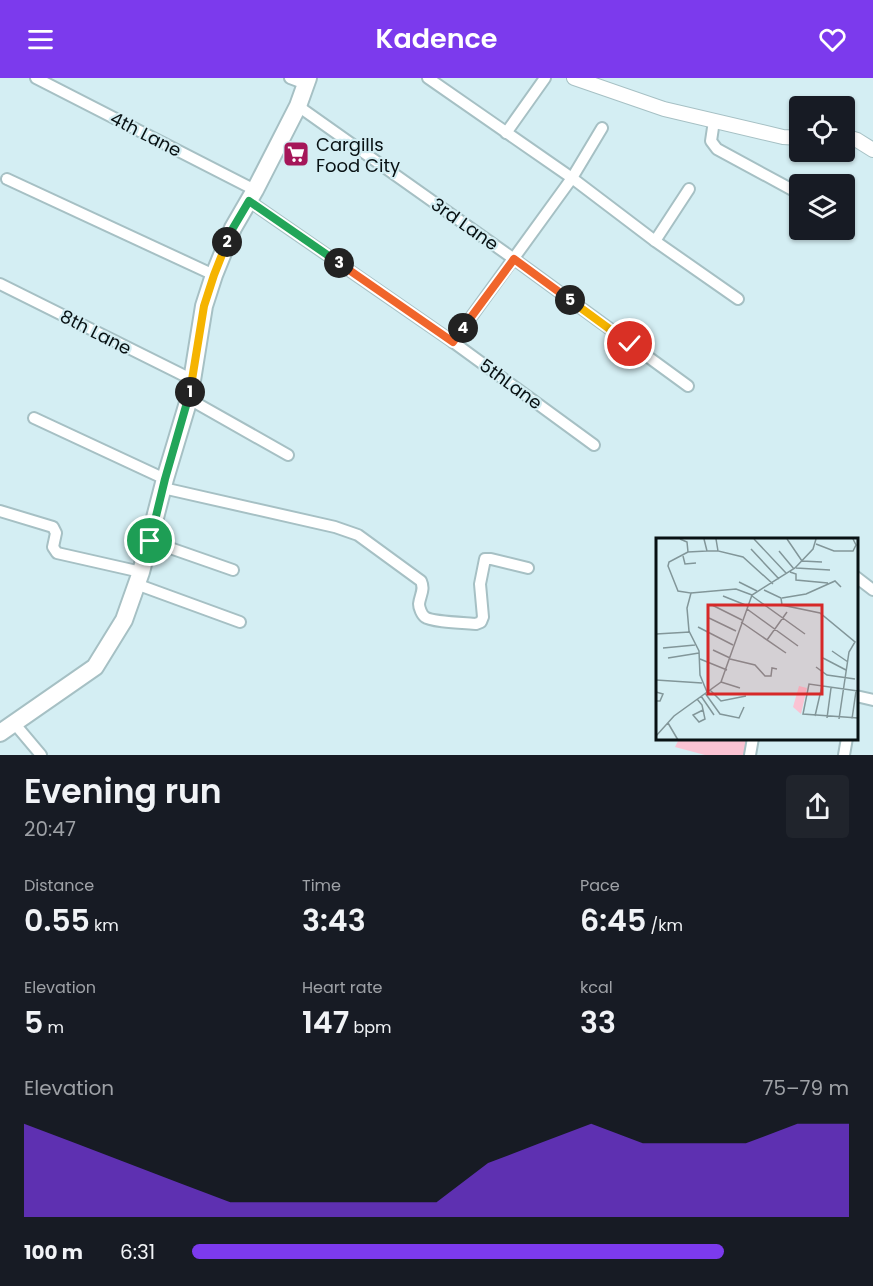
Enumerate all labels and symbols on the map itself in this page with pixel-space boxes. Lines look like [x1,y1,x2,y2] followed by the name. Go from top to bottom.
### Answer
[106,105,186,163] street label: 4th Lane
[316,132,400,178] place label: Cargills Food City
[281,139,311,169] supermarket icon: Cargills Food City
[426,192,504,256] street label: 3rd Lane
[212,227,242,257] pin: 2
[324,248,354,278] pin: 3
[555,285,585,315] pin: 5
[56,303,136,361] street label: 8th Lane
[448,313,478,343] pin: 4
[604,318,655,369] pin
[475,353,547,415] street label: 5thLane
[175,377,205,407] pin: 1
[124,515,175,566] pin
[656,538,858,740] inset map

